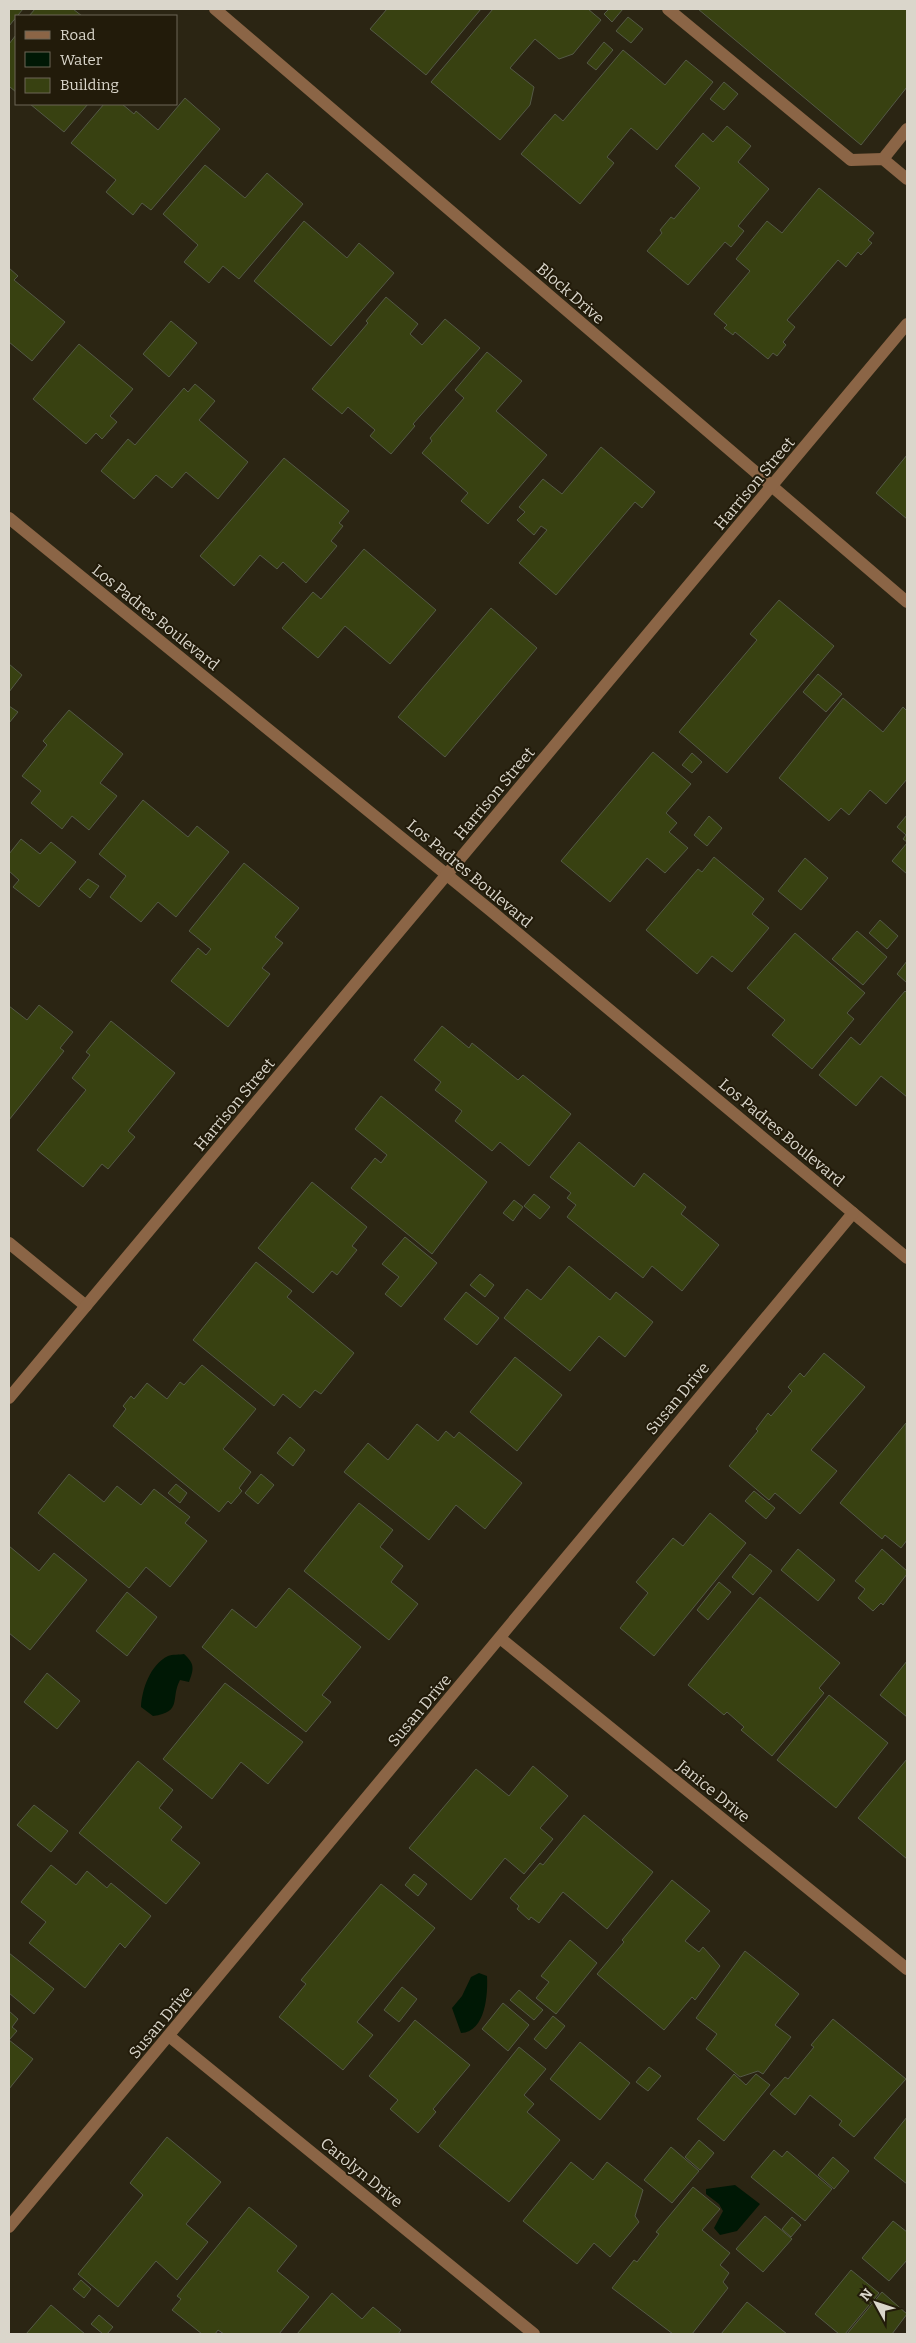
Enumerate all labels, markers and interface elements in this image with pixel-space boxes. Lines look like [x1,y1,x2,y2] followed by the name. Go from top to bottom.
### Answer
[15,15,178,105] legend
[60,26,95,44] text: Road
[60,51,103,69] text: Water
[60,76,119,94] text: Building
[533,259,608,328] street label: Block Drive
[710,433,799,533] street label: Harrison Street
[88,560,223,675] street label: Los Padres Boulevard
[450,743,539,843] street label: Harrison Street
[403,815,537,932] street label: Los Padres Boulevard
[190,1054,279,1154] street label: Harrison Street
[715,1074,849,1191] street label: Los Padres Boulevard
[642,1358,713,1438] street label: Susan Drive
[384,1670,455,1750] street label: Susan Drive
[673,1756,754,1826] street label: Janice Drive
[125,1982,196,2062] street label: Susan Drive
[317,2133,407,2211] street label: Carolyn Drive
[851,2278,901,2328] north arrow
[856,2285,877,2305] text: N

